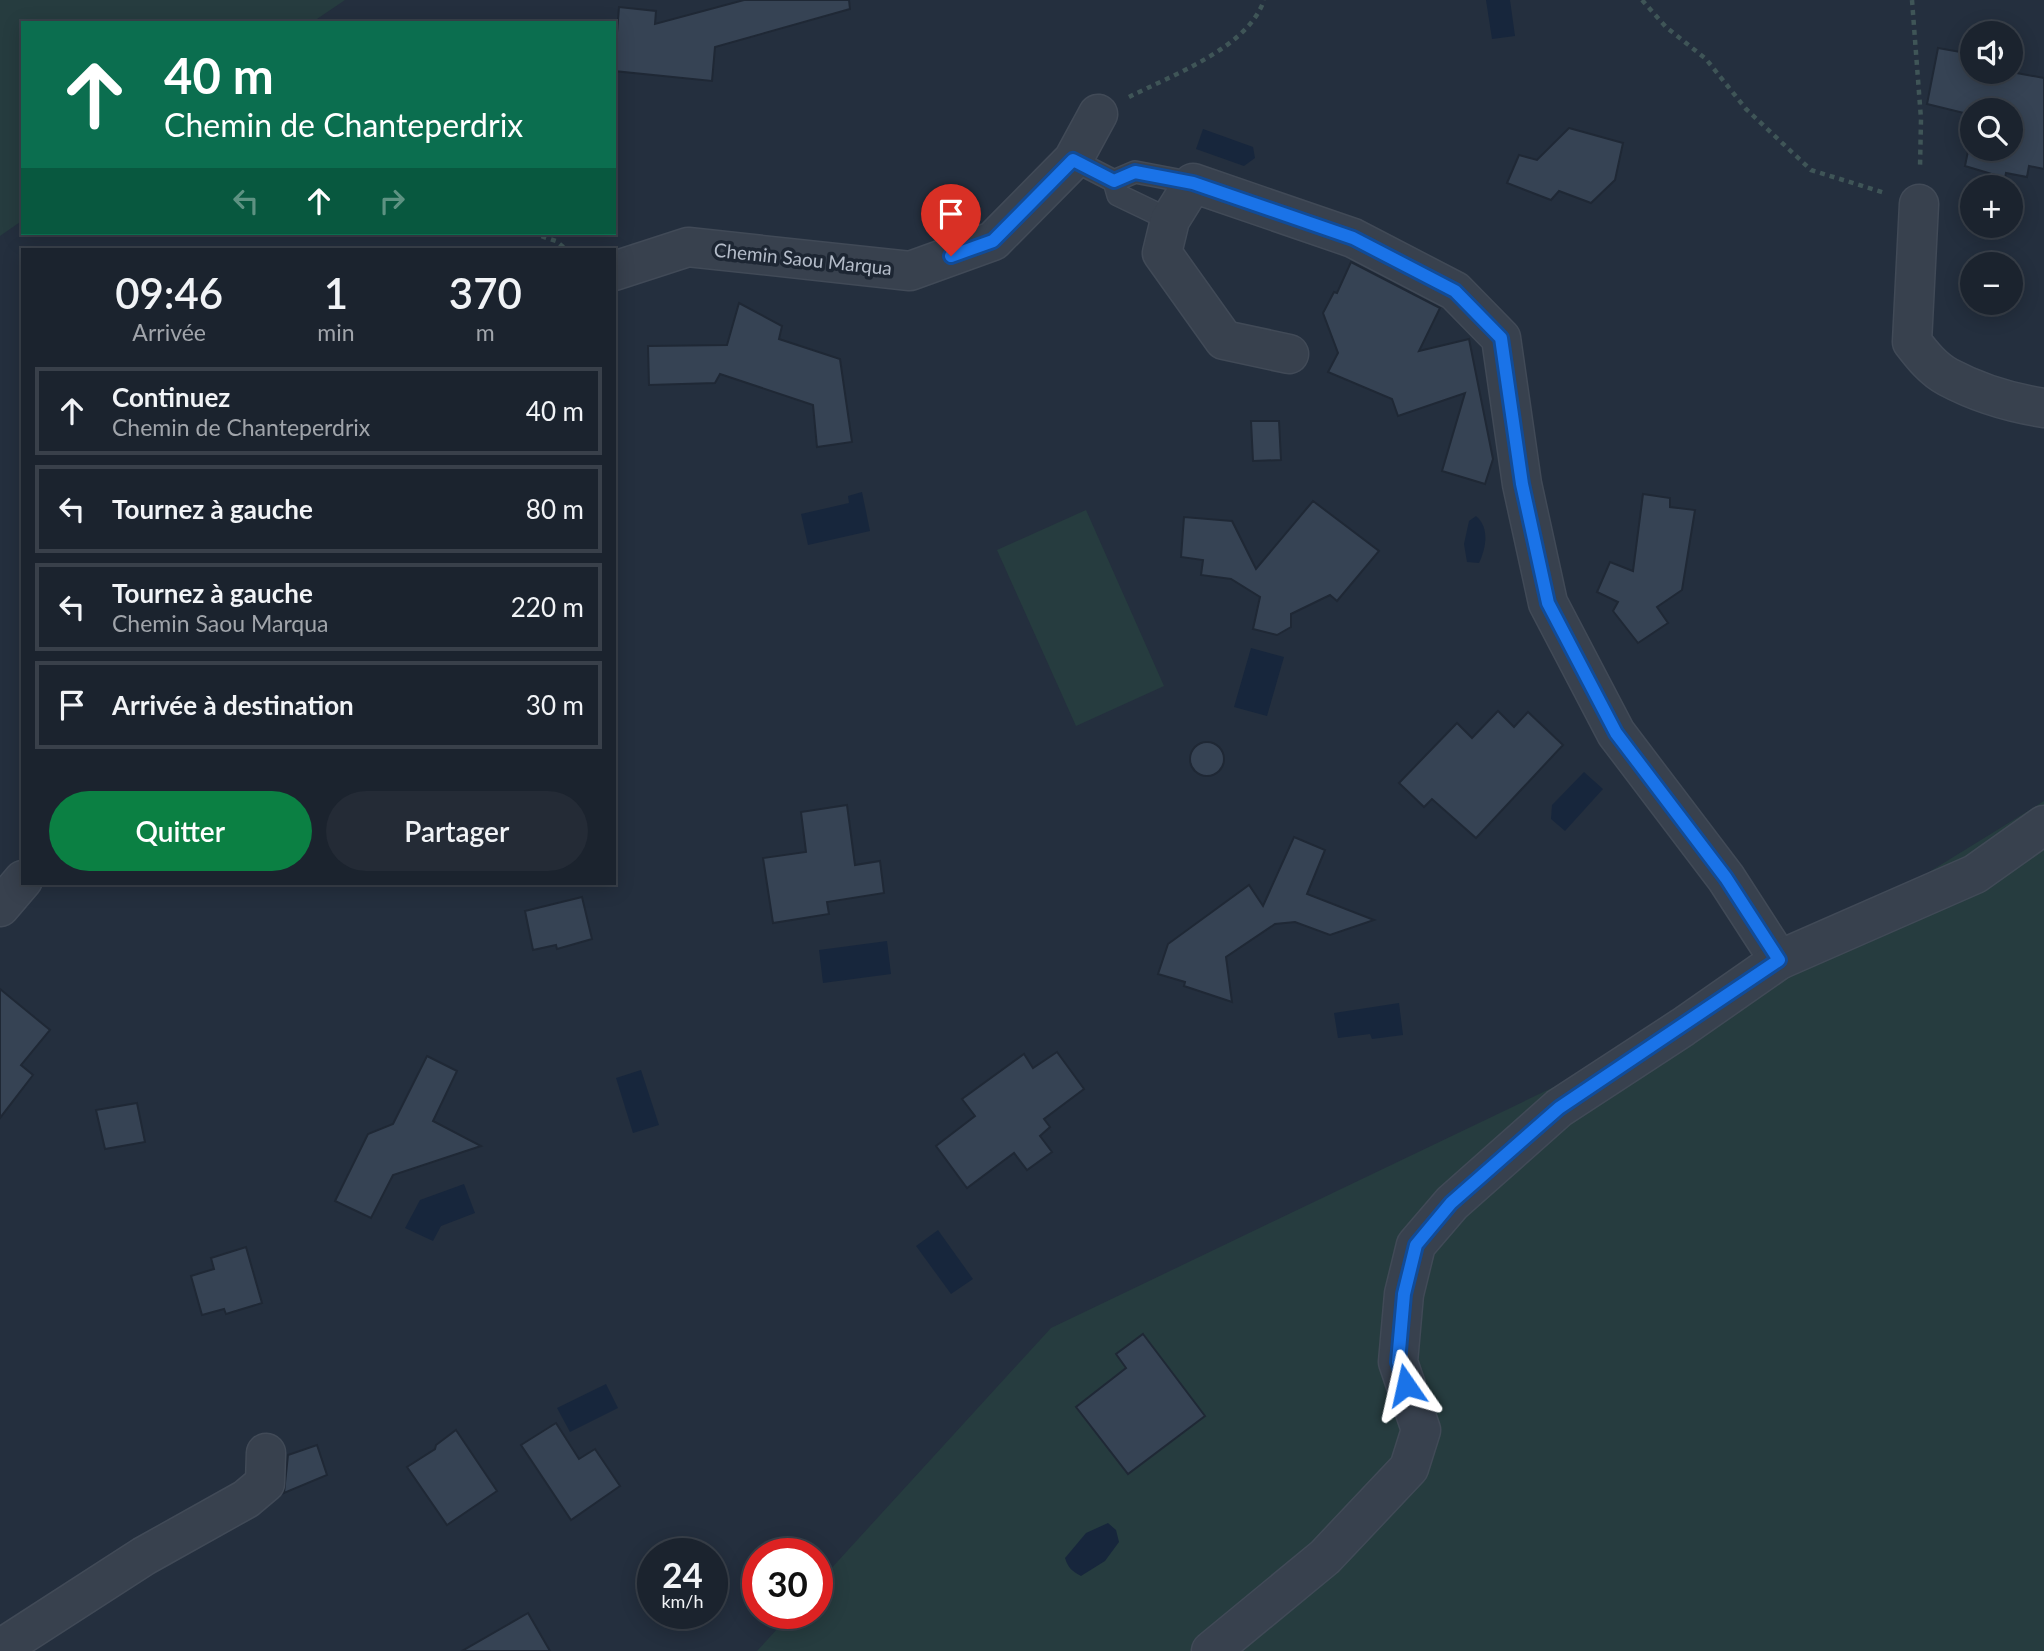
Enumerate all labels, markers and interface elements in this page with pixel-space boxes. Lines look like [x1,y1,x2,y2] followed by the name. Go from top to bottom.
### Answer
[1960,21,2023,315] map controls
[1960,21,2023,84] button: sound
[164,46,274,104] text: 40 m
[49,49,140,140] icon: ahead
[1960,98,2023,161] button: search
[164,105,523,144] text: Chemin de Chanteperdrix
[1960,175,2023,238] button: +
[227,182,265,220] icon: left
[300,182,338,220] icon: ahead
[373,182,411,220] icon: right
[921,184,981,256] pin
[932,195,970,233] icon: arrive
[713,238,893,279] street label: Chemin Saou Marqua
[1960,252,2023,315] button: −
[115,268,223,318] text: 09:46
[324,268,348,318] text: 1
[449,268,522,318] text: 370
[132,318,206,346] text: Arrivée
[317,318,355,346] text: min
[476,318,495,346] text: m
[112,381,230,413] text: Continuez
[53,392,91,430] icon: ahead
[526,395,584,427] text: 40 m
[112,413,370,441] text: Chemin de Chanteperdrix
[53,490,91,528] icon: left
[112,493,313,525] text: Tournez à gauche
[526,493,584,525] text: 80 m
[112,577,313,609] text: Tournez à gauche
[53,588,91,626] icon: left
[511,591,584,623] text: 220 m
[112,609,329,637] text: Chemin Saou Marqua
[53,686,91,724] icon: arrive
[112,689,354,721] text: Arrivée à destination
[526,689,584,721] text: 30 m
[49,791,312,871] button: Quitter
[326,791,588,871] button: Partager
[1369,1348,1443,1422] position arrow
[742,1538,833,1629] speed limit sign: 30
[662,1553,703,1595] text: 24
[661,1590,704,1612] text: km/h

